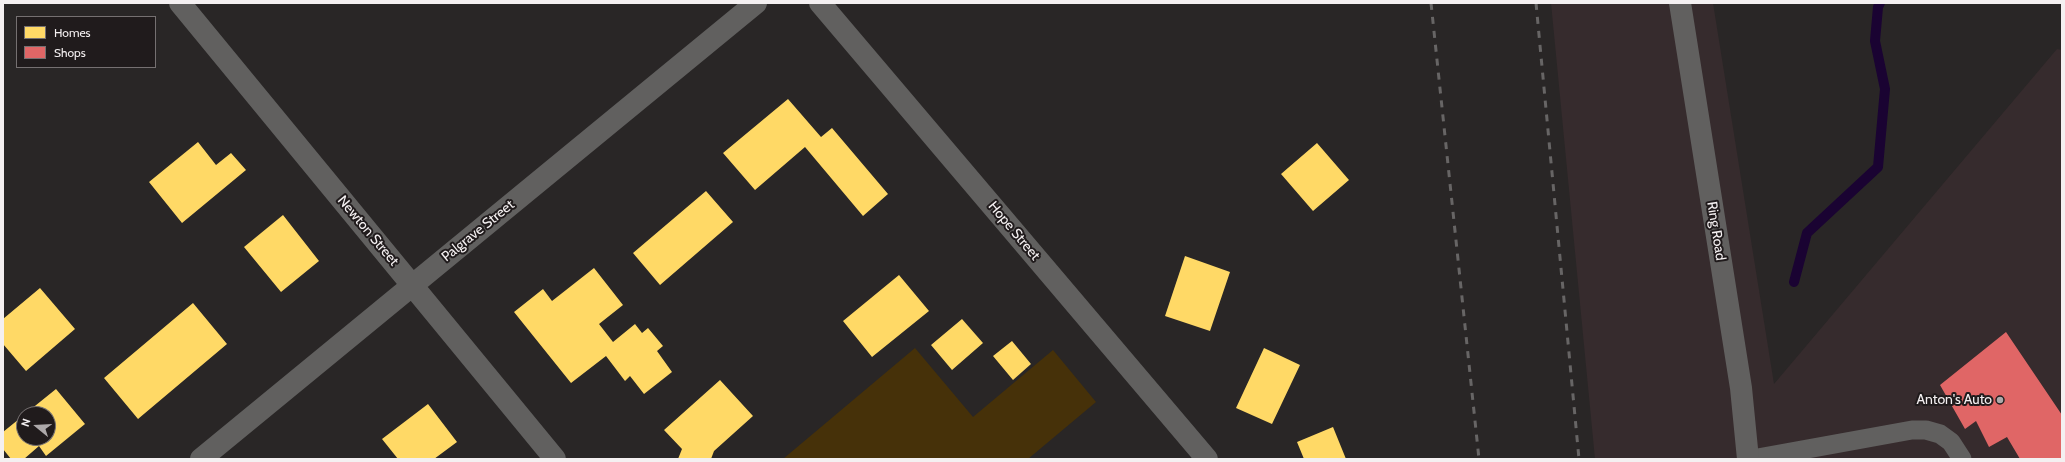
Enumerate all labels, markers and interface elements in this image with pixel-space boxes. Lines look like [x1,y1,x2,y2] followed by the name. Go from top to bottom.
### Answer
[16,16,156,68] legend
[54,25,91,40] text: Homes
[54,45,86,60] text: Shops
[334,193,402,269] street label: Newton Street
[438,197,518,265] street label: Palgrave Street
[985,198,1043,264] street label: Hope Street
[1703,200,1729,262] street label: Ring Road
[1916,392,1992,408] place label: Anton's Auto
[1995,395,2005,405] marker: Anton's Auto
[16,406,56,446] north arrow
[18,417,33,428] text: N

